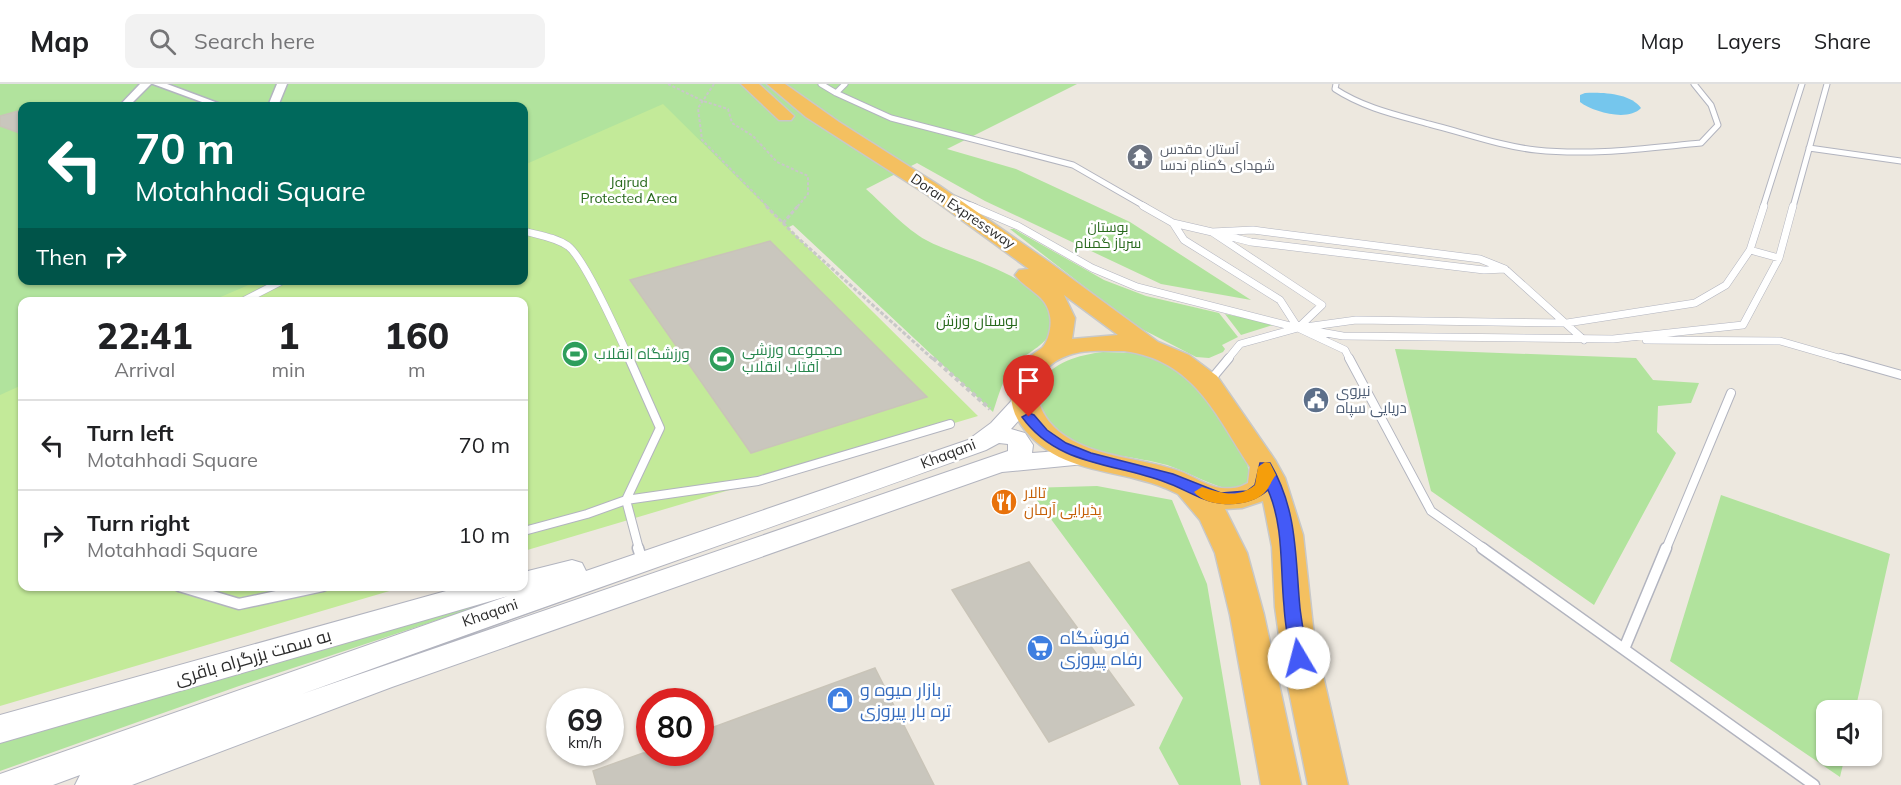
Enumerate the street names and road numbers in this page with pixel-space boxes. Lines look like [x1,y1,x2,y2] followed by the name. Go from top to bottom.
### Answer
[907,169,1019,253] street label: Doran Expressway
[917,434,978,473] street label: Khaqani
[459,594,520,631] street label: Khaqani
[172,623,334,690] street label: به سمت بزرگراه باقری

